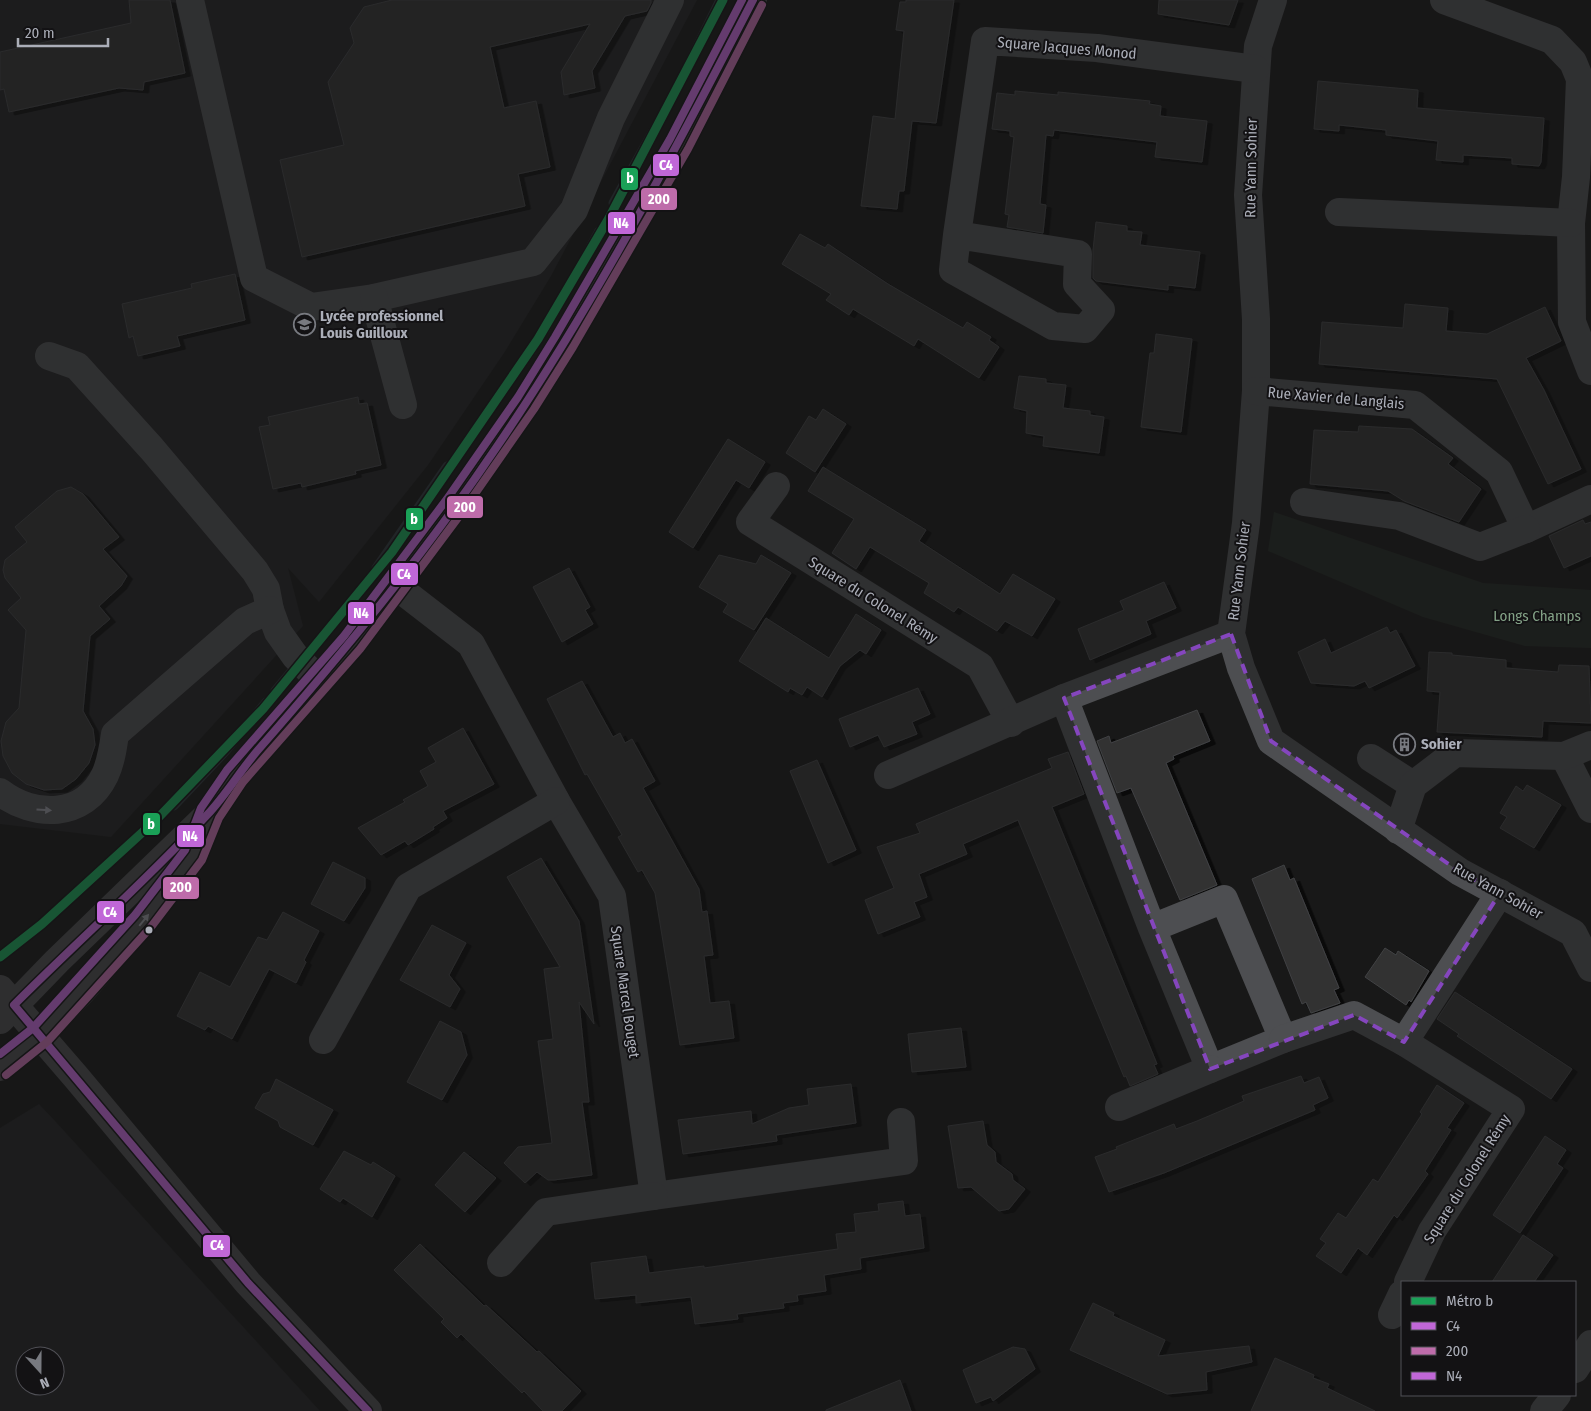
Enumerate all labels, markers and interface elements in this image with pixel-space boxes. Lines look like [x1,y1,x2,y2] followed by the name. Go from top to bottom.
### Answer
[18,15,108,47] scale bar
[25,24,55,42] text: 20 m
[997,33,1137,63] street label: Square Jacques Monod
[1241,117,1261,218] street label: Rue Yann Sohier
[652,153,680,177] line badge: C4
[659,157,673,174] text: C4
[620,167,639,191] line badge: b
[626,170,634,187] text: b
[640,187,678,211] line badge: 200
[647,191,670,208] text: 200
[607,211,636,235] line badge: N4
[613,215,629,232] text: N4
[320,307,444,342] place label: Lycée professionnel Louis Guilloux
[292,313,316,337] school or university icon: Lycée professionnel Louis Guilloux
[1267,383,1405,413] street label: Rue Xavier de Langlais
[446,495,484,519] line badge: 200
[453,499,476,516] text: 200
[405,507,424,531] line badge: b
[410,511,418,528] text: b
[1224,520,1254,622] street label: Rue Yann Sohier
[805,553,941,647] street label: Square du Colonel Rémy
[390,562,419,586] line badge: C4
[397,566,411,583] text: C4
[347,601,375,625] line badge: N4
[353,605,369,622] text: N4
[1493,607,1581,625] park label: Longs Champs
[1393,732,1417,756] building icon: Sohier
[1421,735,1462,753] place label: Sohier
[36,806,52,814] one-way arrow
[142,812,161,836] line badge: b
[147,816,155,833] text: b
[176,824,205,848] line badge: N4
[182,828,198,845] text: N4
[1450,859,1547,923] street label: Rue Yann Sohier
[162,876,200,900] line badge: 200
[169,879,192,896] text: 200
[96,900,125,924] line badge: C4
[103,904,117,921] text: C4
[138,914,149,927] one-way arrow
[144,925,154,935] unlabelled marker
[607,925,643,1059] street label: Square Marcel Bouget
[1420,1111,1514,1247] street label: Square du Colonel Rémy
[202,1234,231,1258] line badge: C4
[210,1237,224,1254] text: C4
[1401,1281,1576,1396] legend
[1446,1292,1493,1310] text: Métro b
[1446,1317,1460,1335] text: C4
[1446,1342,1468,1360] text: 200
[15,1346,65,1396] north arrow
[1446,1367,1462,1385] text: N4
[38,1373,51,1392] text: N

